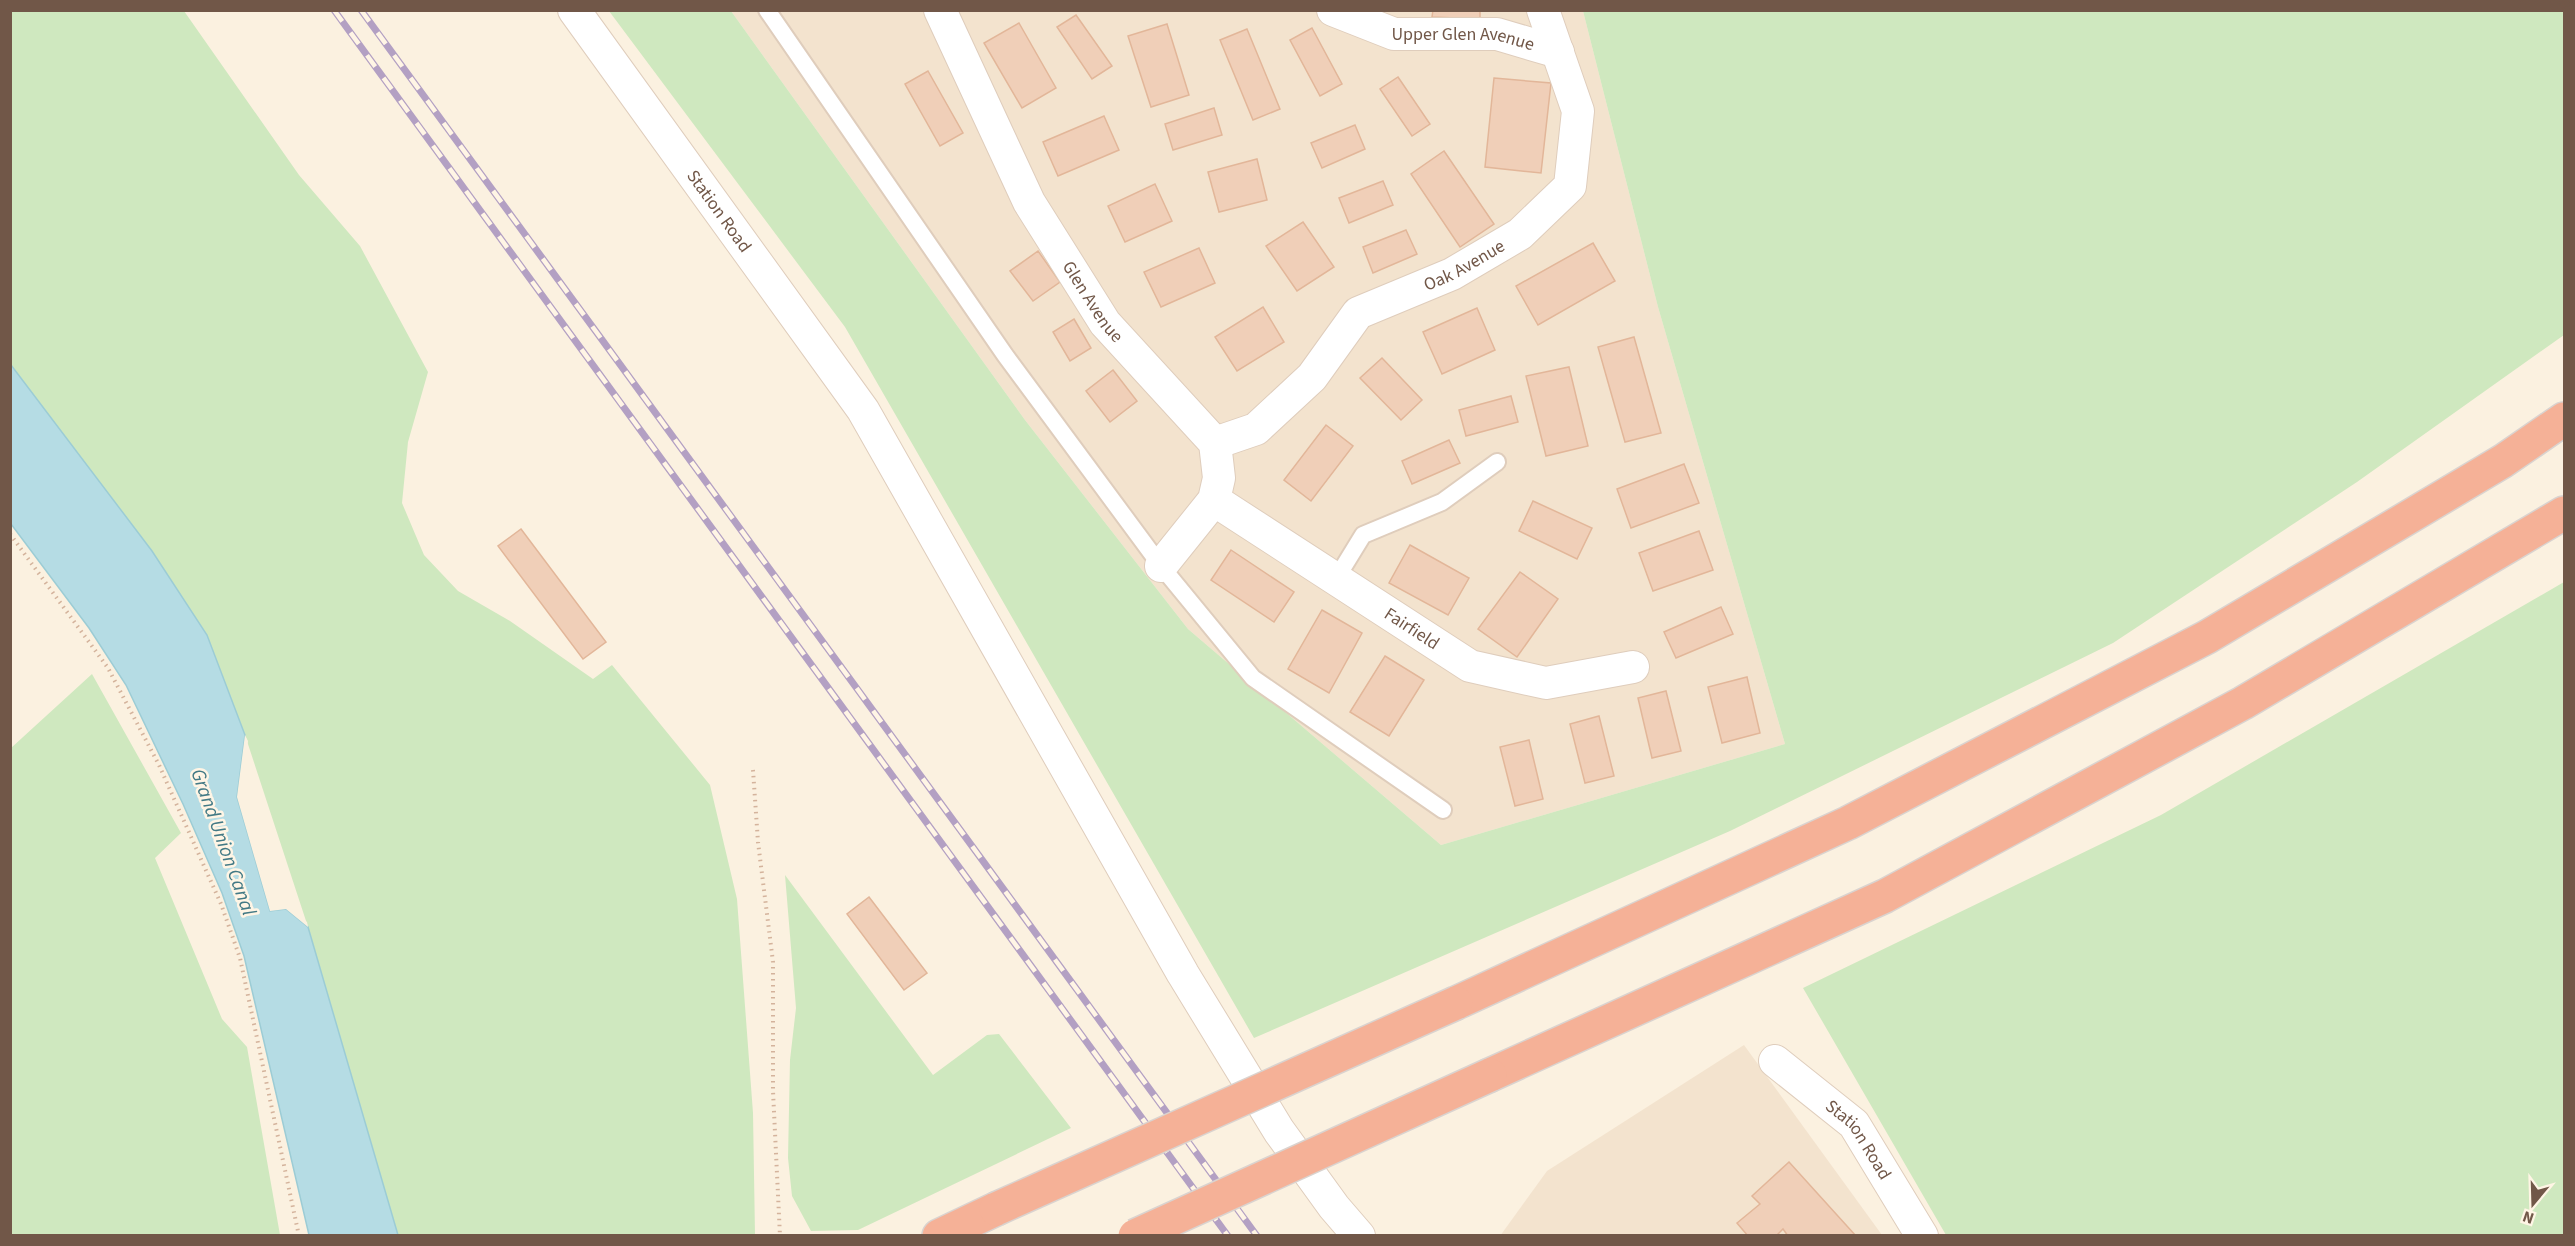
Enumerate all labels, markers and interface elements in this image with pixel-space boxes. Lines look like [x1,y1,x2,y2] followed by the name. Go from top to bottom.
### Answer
[1391,22,1537,57] street label: Upper Glen Avenue
[681,165,757,258] street label: Station Road
[1420,234,1510,297] street label: Oak Avenue
[1056,256,1129,348] street label: Glen Avenue
[1379,602,1444,656] street label: Fairfield
[183,765,263,920] water label: Grand Union Canal
[1820,1094,1897,1185] street label: Station Road
[2503,1174,2563,1234] north arrow
[2520,1205,2537,1229] text: N

